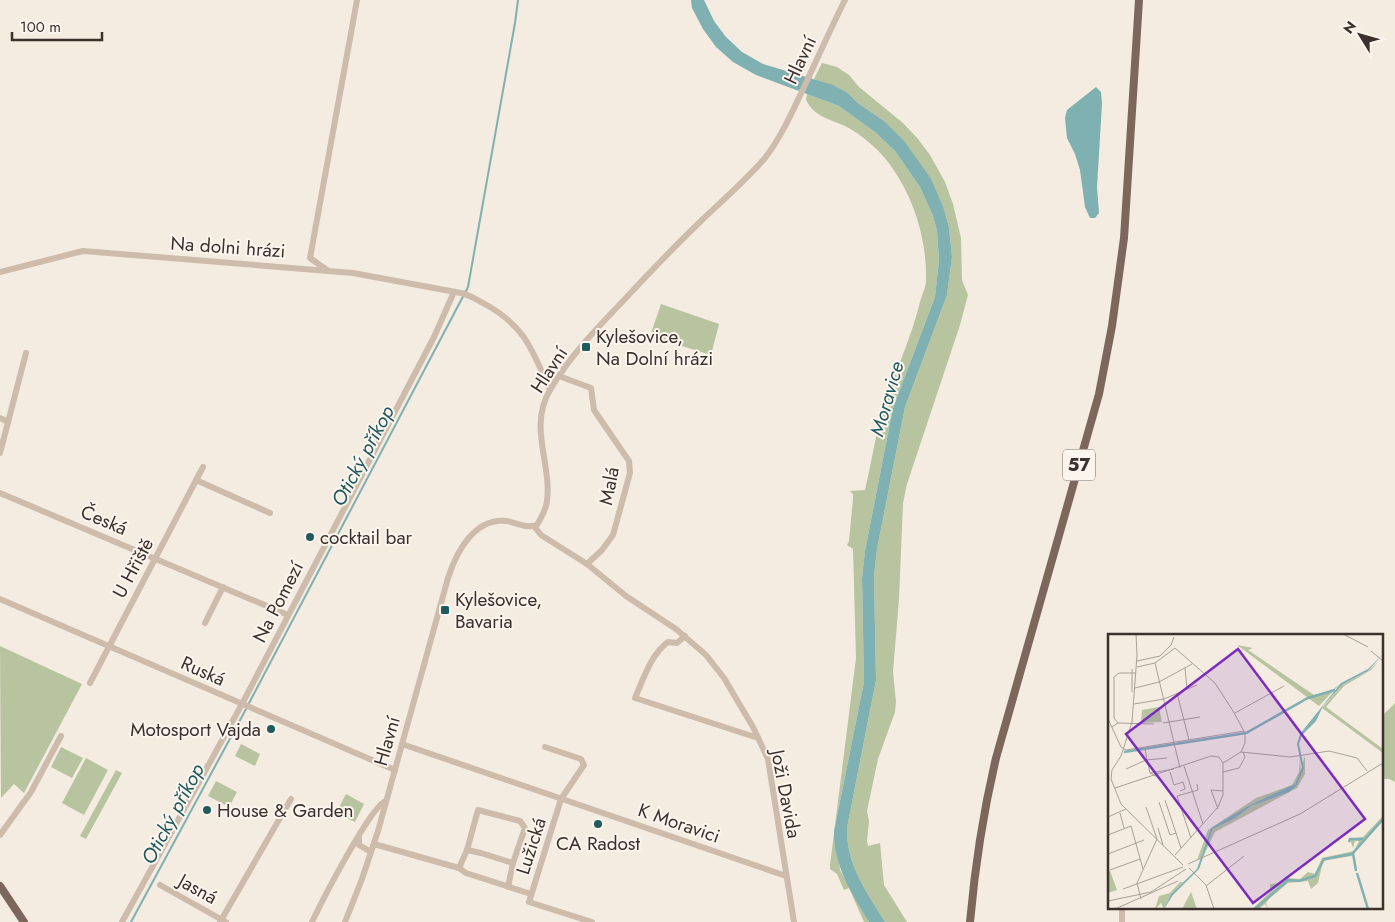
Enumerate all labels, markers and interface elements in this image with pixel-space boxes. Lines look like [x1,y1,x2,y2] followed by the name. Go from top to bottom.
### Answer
[12,10,102,42] scale bar
[1335,10,1385,60] north arrow
[20,16,61,38] text: 100 m
[1338,17,1361,38] text: N
[777,31,823,88] street label: Hlavní
[170,230,286,264] street label: Na dolni hrázi
[596,323,713,372] place label: Kylešovice, Na Dolní hrázi
[524,341,575,398] street label: Hlavní
[580,341,592,353] marker: Kylešovice, Na Dolní hrázi
[862,358,912,440] water label: Moravice
[324,400,402,512] water label: Otický příkop
[1063,450,1095,480] road number: 57
[592,465,626,507] street label: Malá
[77,498,131,542] street label: Česká
[320,524,413,551] place label: cocktail bar
[304,531,316,543] marker: cocktail bar
[106,533,160,603] street label: U Hřiště
[246,556,310,647] street label: Na Pomezí
[455,586,542,635] place label: Kylešovice, Bavaria
[439,604,451,616] marker: Kylešovice, Bavaria
[1108,634,1382,910] inset map
[177,649,229,693] street label: Ruská
[367,712,407,769] street label: Hlavní
[130,716,261,743] place label: Motosport Vajda
[265,723,277,735] marker: Motosport Vajda
[764,745,808,841] street label: Joži Davida
[134,758,212,870] water label: Otický příkop
[634,796,724,850] street label: K Moravici
[217,797,354,824] place label: House & Garden
[201,804,213,816] marker: House & Garden
[509,814,553,878] street label: Lužická
[592,818,604,830] marker: CA Radost
[556,830,641,857] place label: CA Radost
[171,866,222,911] street label: Jasná

